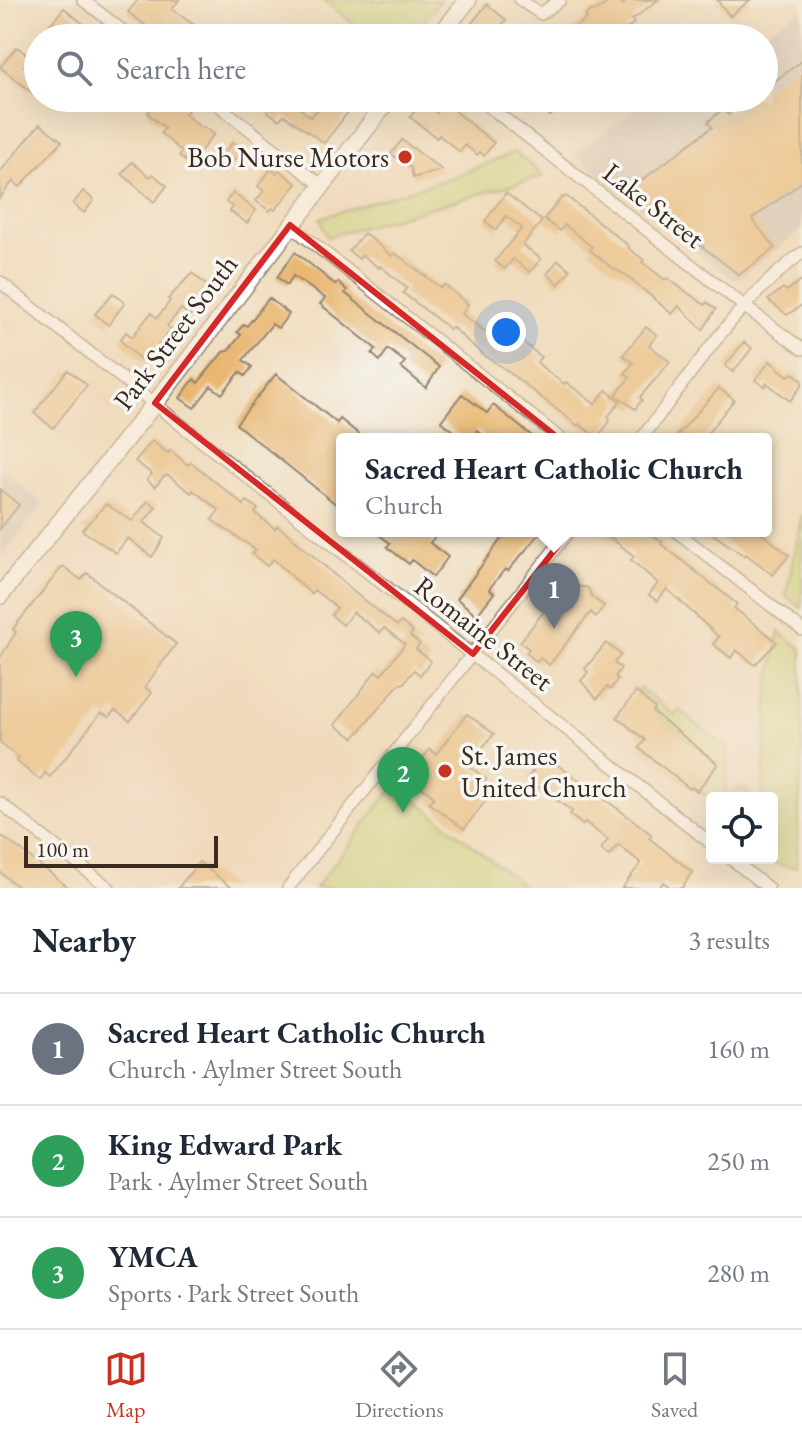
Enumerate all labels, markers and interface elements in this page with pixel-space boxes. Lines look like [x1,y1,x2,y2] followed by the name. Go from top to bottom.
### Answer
[24,24,778,112] search box
[52,46,96,90] icon: search
[116,49,246,88] text: Search here
[187,139,389,175] place label: Bob Nurse Motors
[396,148,414,166] marker: Bob Nurse Motors
[596,154,712,256] street label: Lake Street
[105,247,245,417] street label: Park Street South
[486,312,526,352] your location
[336,433,772,537] popup
[365,449,743,488] text: Sacred Heart Catholic Church
[365,488,443,522] text: Church
[528,563,580,629] pin: 1
[407,568,561,699] street label: Romaine Street
[50,611,102,677] pin: 3
[461,737,627,805] place label: St. James United Church
[377,747,429,813] pin: 2
[436,762,454,780] marker: St. James United Church
[706,792,778,864] map controls
[706,792,778,864] button: locate
[24,832,218,868] scale bar
[36,835,89,864] text: 100 m
[32,918,136,962] text: Nearby
[689,923,770,957] text: 3 results
[108,1013,486,1052] text: Sacred Heart Catholic Church
[51,1032,65,1066] text: 1
[707,1032,770,1066] text: 160 m
[108,1052,402,1086] text: Church · Aylmer Street South
[108,1125,342,1164] text: King Edward Park
[51,1144,65,1178] text: 2
[707,1144,770,1178] text: 250 m
[108,1164,369,1198] text: Park · Aylmer Street South
[108,1237,198,1276] text: YMCA
[51,1256,65,1290] text: 3
[707,1256,770,1290] text: 280 m
[108,1276,359,1310] text: Sports · Park Street South
[104,1347,148,1424] tab: Map
[355,1347,444,1424] tab: Directions
[651,1347,698,1424] tab: Saved

